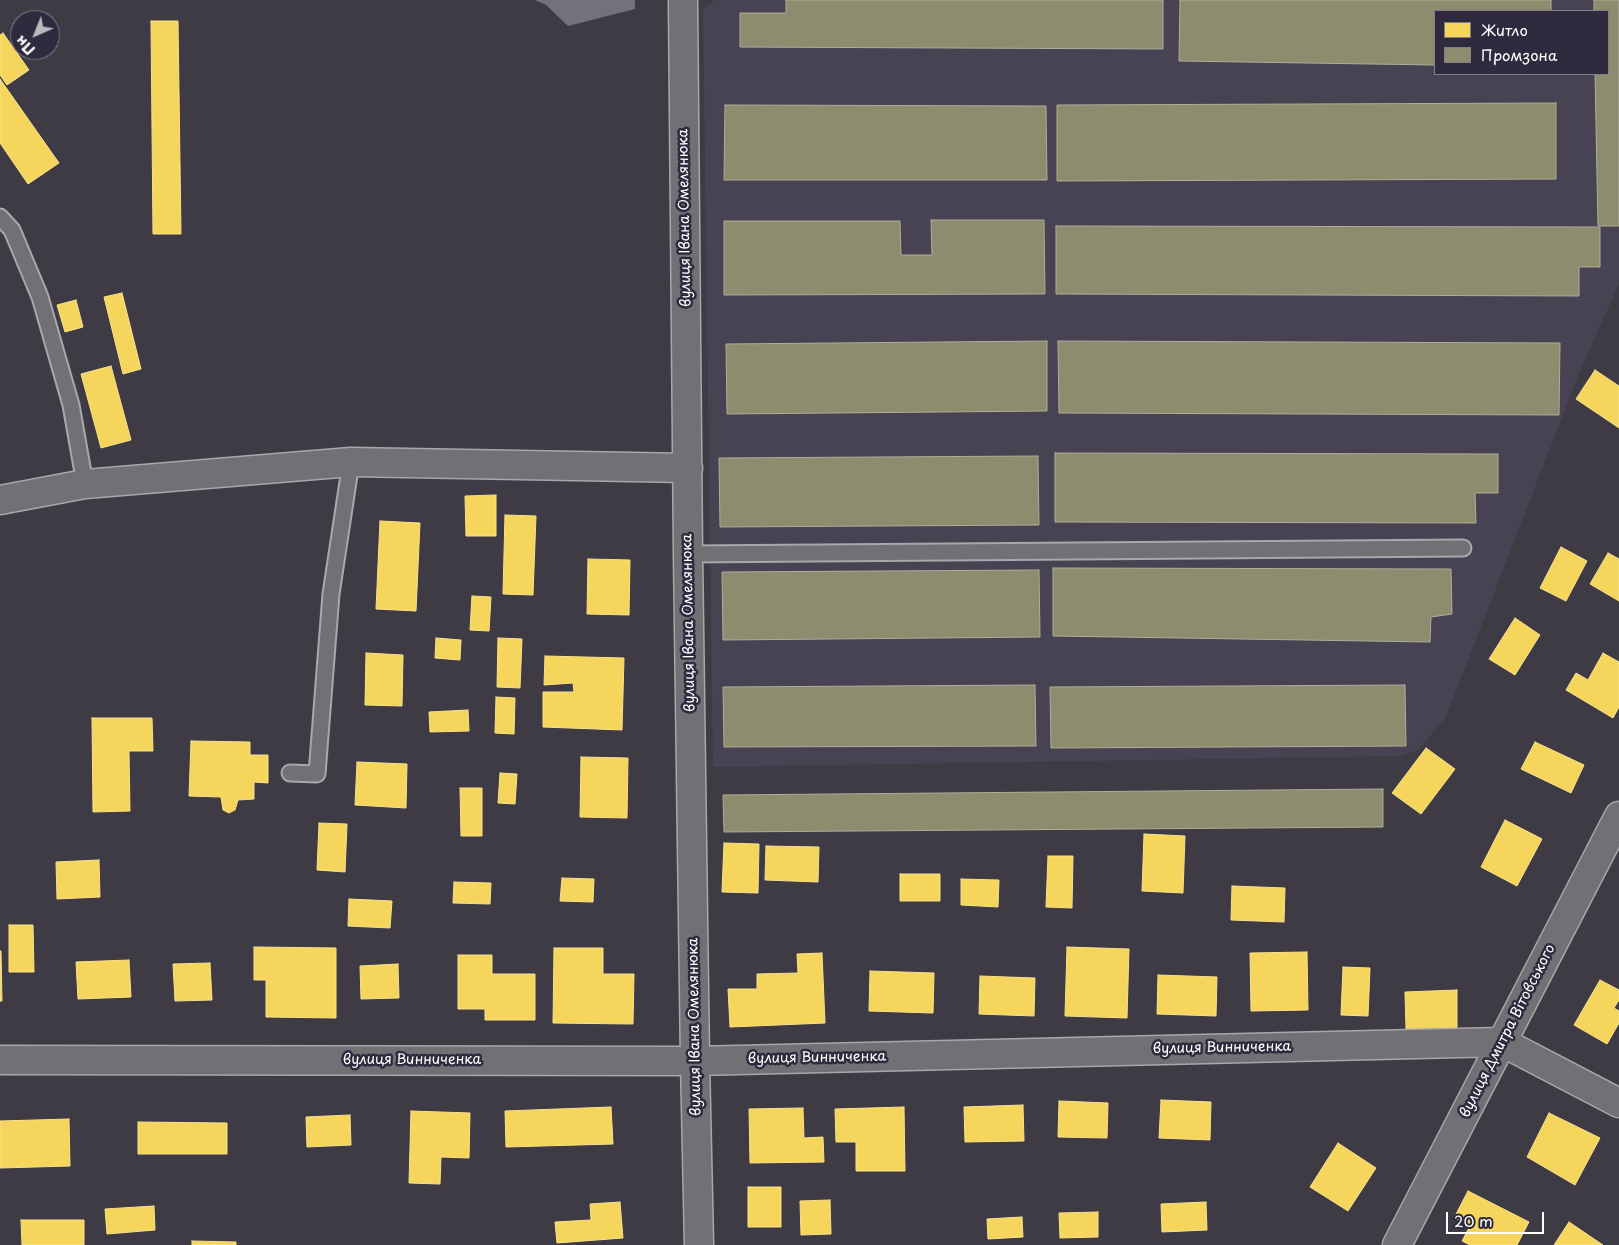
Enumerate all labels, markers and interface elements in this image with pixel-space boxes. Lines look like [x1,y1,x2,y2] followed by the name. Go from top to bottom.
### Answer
[10,10,60,60] north arrow
[1434,10,1609,75] legend
[1481,18,1528,41] text: Житло
[10,31,40,60] text: Пн
[1481,43,1557,66] text: Промзона
[675,129,695,307] street label: вулиця Івана Омелянюка
[679,534,699,712] street label: вулиця Івана Омелянюка
[685,938,705,1116] street label: вулиця Івана Омелянюка
[1457,942,1559,1120] street label: вулиця Дмитра Вітовського
[1153,1038,1291,1058] street label: вулиця Винниченка
[748,1048,886,1068] street label: вулиця Винниченка
[343,1052,481,1068] street label: вулиця Винниченка
[1449,1202,1546,1234] scale bar
[1454,1209,1493,1232] text: 20 m

